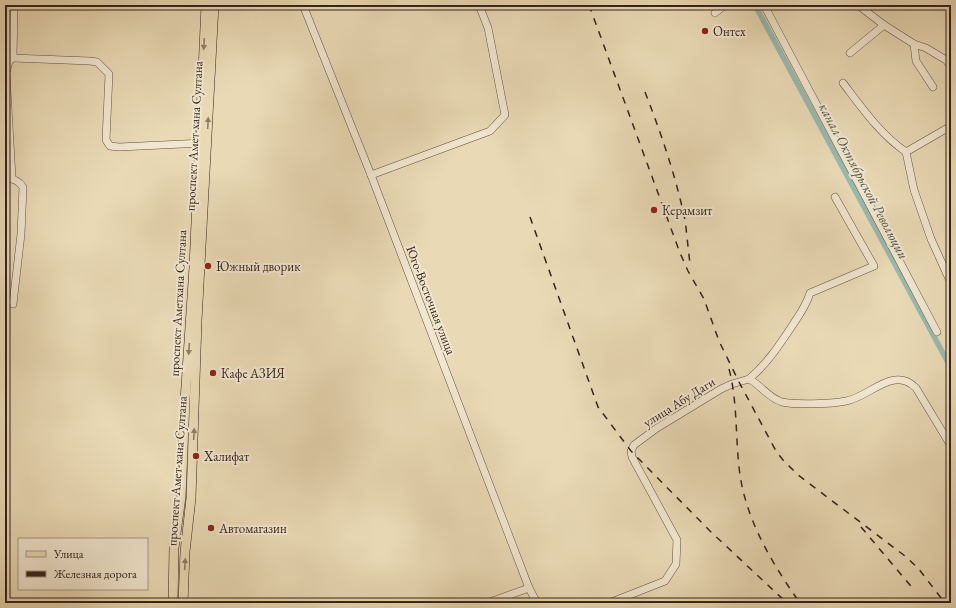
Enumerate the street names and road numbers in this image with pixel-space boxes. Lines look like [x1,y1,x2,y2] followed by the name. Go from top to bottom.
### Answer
[182,60,206,211] street label: проспект Амет-хана Султана
[166,229,190,377] street label: проспект Аметхана Султана
[402,243,460,358] street label: Юго-Восточная улица
[640,373,718,431] street label: улица Абу Даги
[163,395,191,546] street label: проспект Амет-хана Султана

